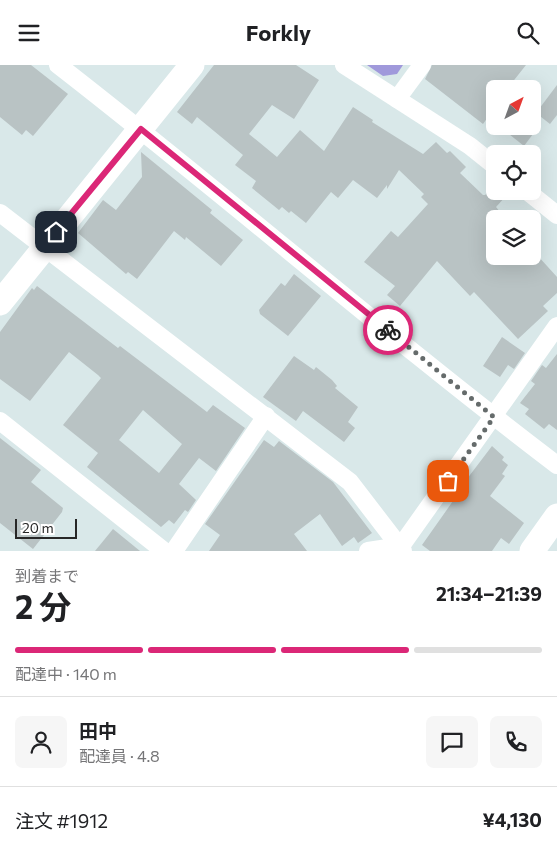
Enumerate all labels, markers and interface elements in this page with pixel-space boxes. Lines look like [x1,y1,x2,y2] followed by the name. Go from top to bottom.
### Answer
[15,19,43,47] icon: menu
[246,19,311,46] text: Forkly
[514,19,542,47] icon: search
[486,80,541,135] north arrow
[486,80,541,265] map controls
[486,145,541,200] button: locate
[486,210,541,265] button: layers
[35,211,77,253] pin
[42,218,70,246] icon: home
[363,305,413,355] courier
[374,316,402,344] icon: bike
[427,460,469,502] pin
[434,467,462,495] icon: bag
[15,516,78,539] scale bar
[22,519,54,536] text: 20 m
[15,566,79,585] text: 到着まで
[436,582,542,605] text: 21:34–21:39
[15,586,71,626] text: 2 分
[15,664,117,683] text: 配達中 · 140 m
[15,716,67,768] button: person
[426,716,478,768] button: chat
[490,716,542,768] button: phone
[79,719,117,742] text: 田中
[79,746,160,765] text: 配達員 · 4.8
[482,808,542,831] text: ¥4,130
[15,809,108,832] text: 注文 #1912

